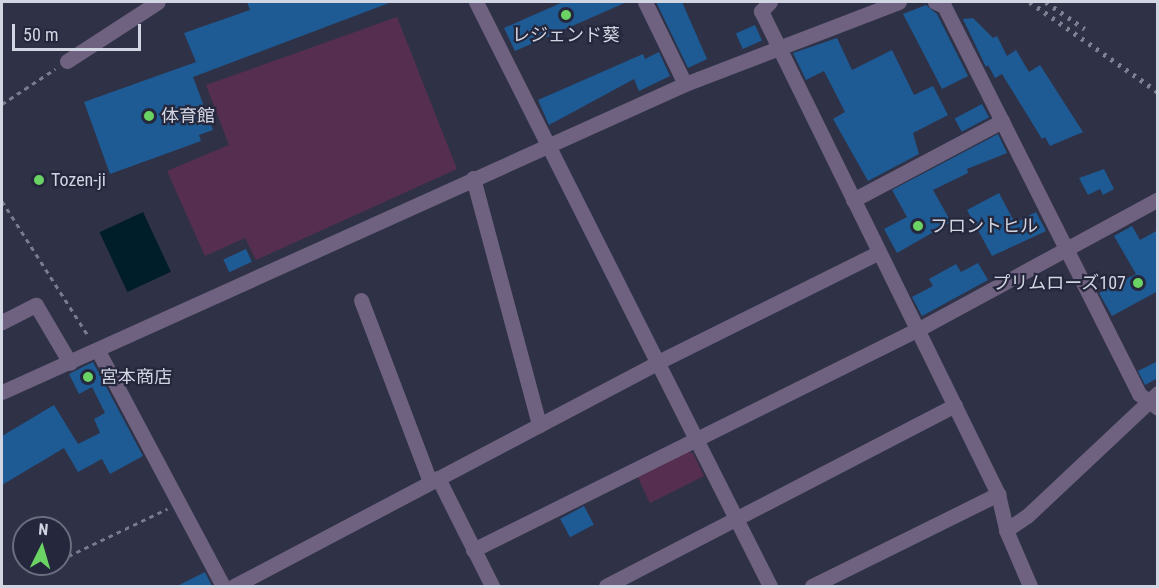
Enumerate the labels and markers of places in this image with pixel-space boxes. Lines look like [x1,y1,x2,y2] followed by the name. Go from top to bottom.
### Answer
[559,8,573,22] marker: レジェンド葵
[512,24,620,46] place label: レジェンド葵
[161,105,215,127] place label: 体育館
[142,109,156,123] marker: 体育館
[51,169,106,191] place label: Tozen-ji
[32,173,46,187] marker: Tozen-ji
[930,215,1038,237] place label: フロントヒル
[911,219,925,233] marker: フロントヒル
[991,272,1126,294] place label: プリムローズ107
[1131,276,1145,290] marker: プリムローズ107
[100,366,172,388] place label: 宮本商店
[81,370,95,384] marker: 宮本商店

